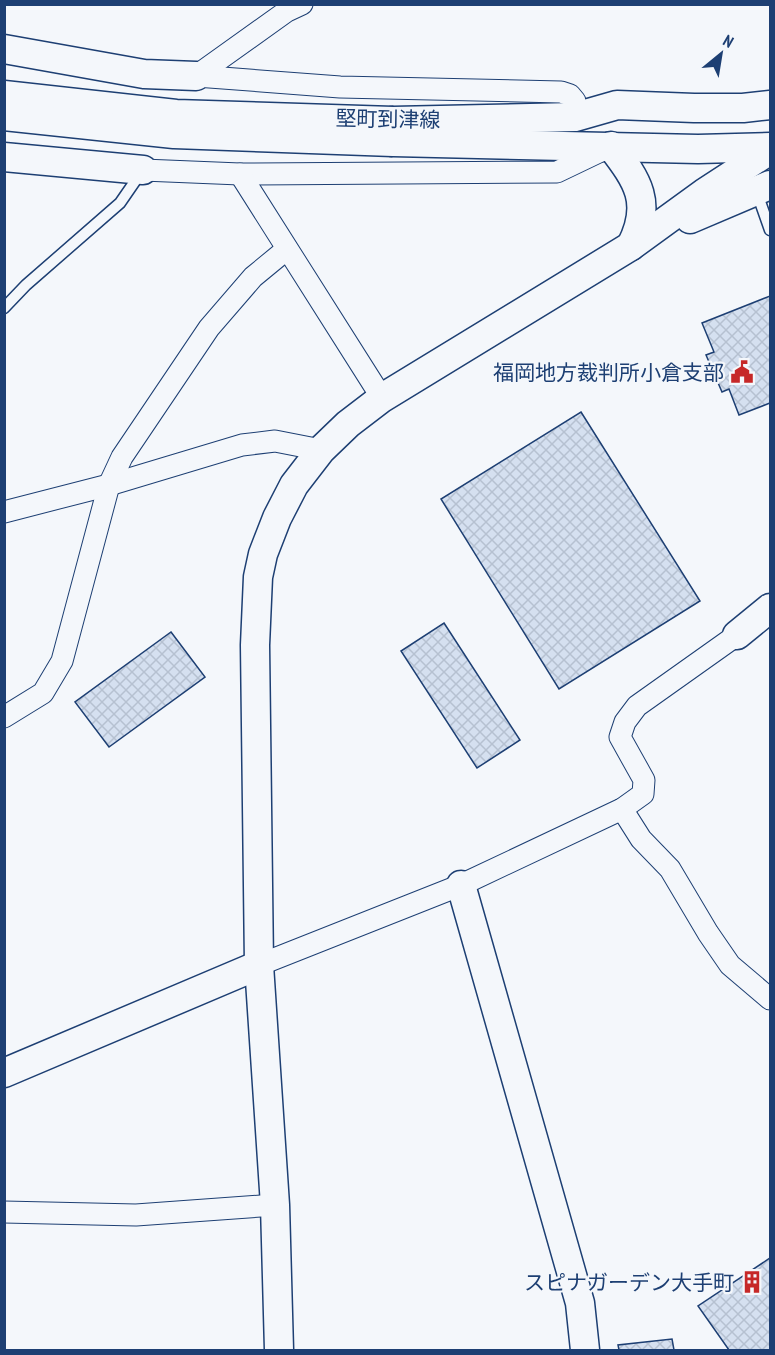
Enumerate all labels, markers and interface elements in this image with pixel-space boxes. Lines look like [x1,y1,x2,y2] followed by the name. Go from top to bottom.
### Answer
[691,24,751,84] north arrow
[720,30,737,52] text: N
[335,105,441,133] street label: 堅町到津線
[493,359,724,386] place label: 福岡地方裁判所小倉支部
[729,359,755,385] public building icon: 福岡地方裁判所小倉支部
[524,1269,734,1296] place label: スピナガーデン大手町
[739,1269,765,1295] building icon: スピナガーデン大手町

